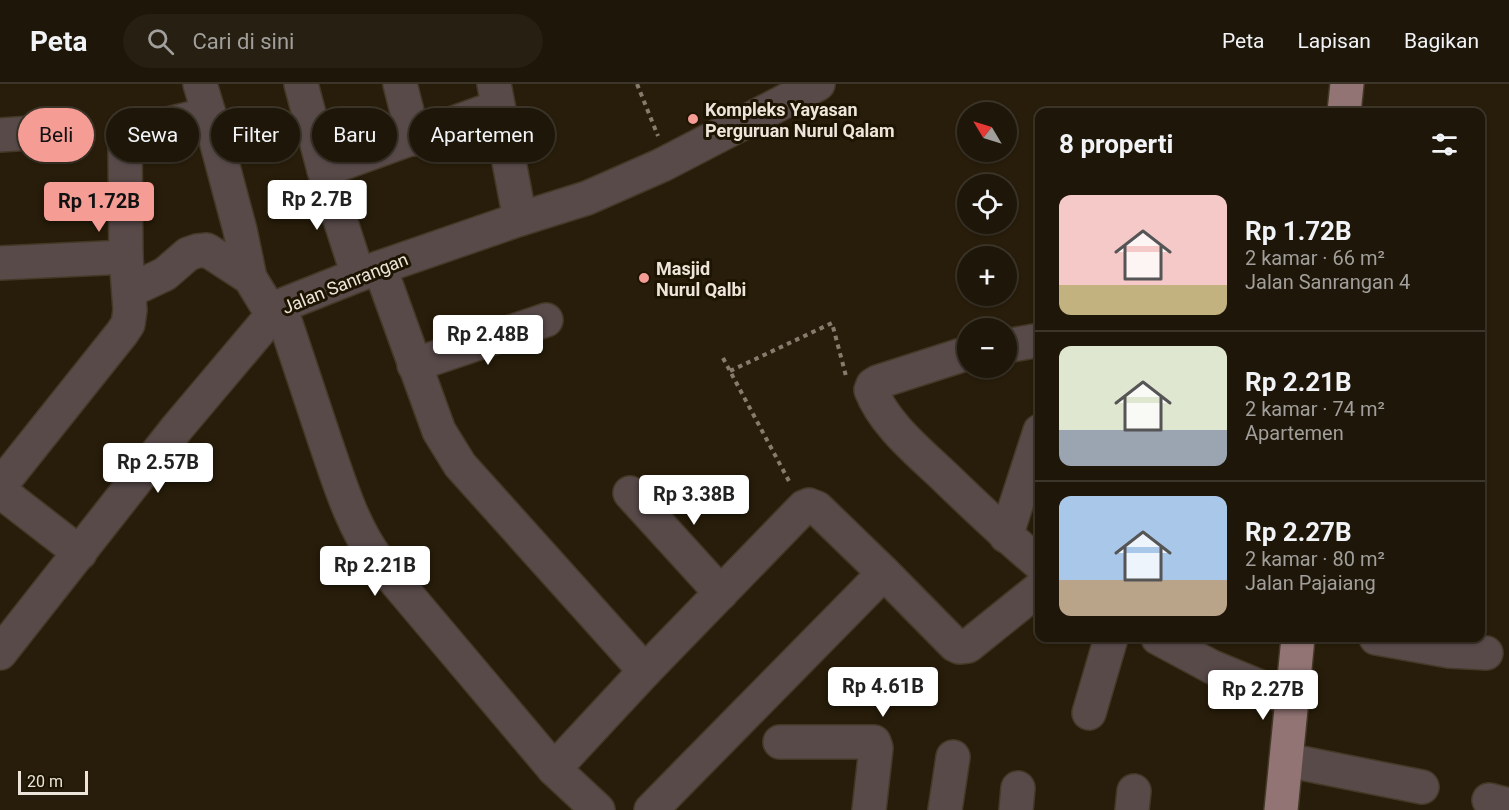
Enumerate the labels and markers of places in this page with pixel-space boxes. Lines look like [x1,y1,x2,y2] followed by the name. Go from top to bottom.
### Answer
[705,99,895,141] place label: Kompleks Yayasan Perguruan Nurul Qalam
[686,112,700,126] marker: Kompleks Yayasan Perguruan Nurul Qalam
[262,180,372,231] pin: Rp 2.7B
[37,182,161,233] pin: Rp 1.72B
[656,258,746,300] place label: Masjid Nurul Qalbi
[637,271,651,285] marker: Masjid Nurul Qalbi
[426,315,550,366] pin: Rp 2.48B
[96,443,220,494] pin: Rp 2.57B
[632,475,756,526] pin: Rp 3.38B
[313,546,437,597] pin: Rp 2.21B
[821,667,945,718] pin: Rp 4.61B
[1201,670,1325,721] pin: Rp 2.27B

